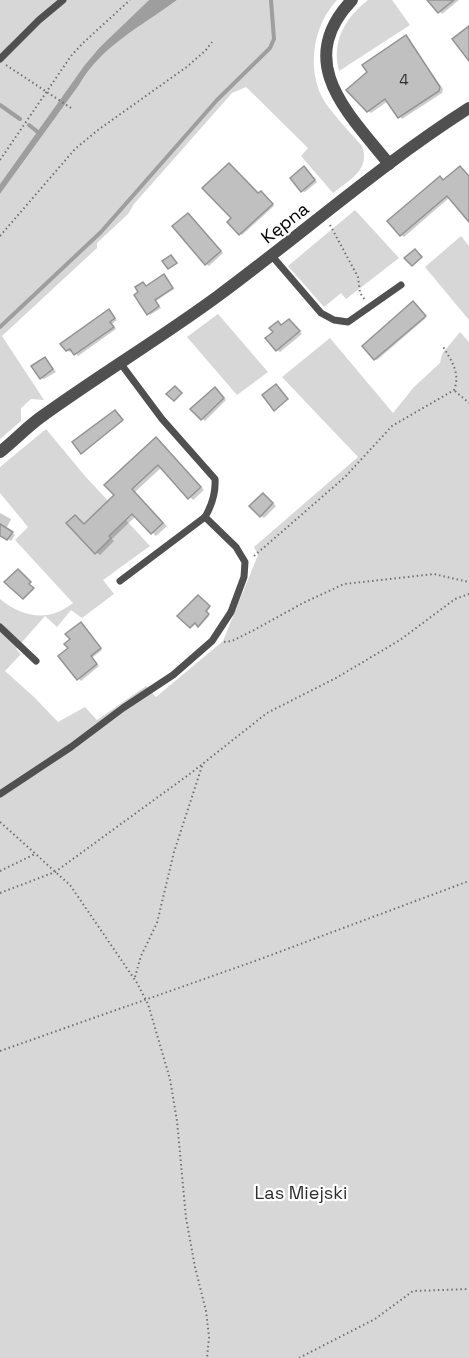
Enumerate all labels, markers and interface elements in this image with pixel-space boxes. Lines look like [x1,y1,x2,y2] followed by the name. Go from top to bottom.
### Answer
[399,70,409,89] house number: 4
[256,197,313,248] street label: Kępna
[255,1181,347,1204] park label: Las Miejski

